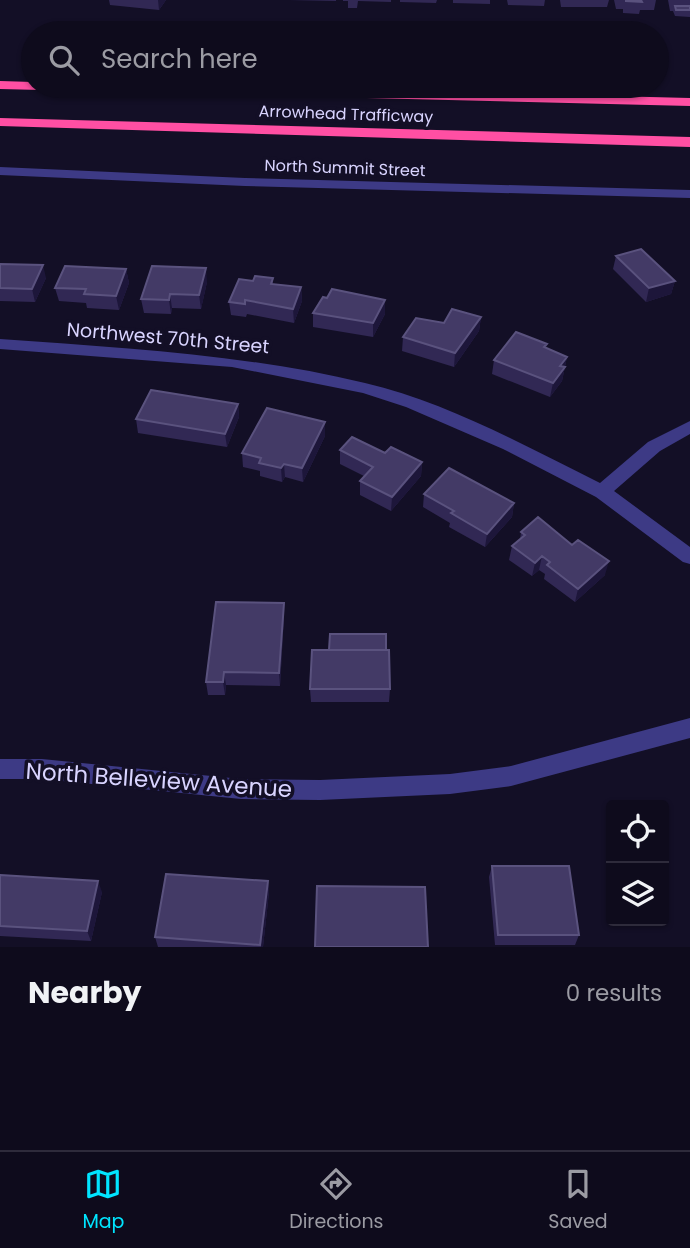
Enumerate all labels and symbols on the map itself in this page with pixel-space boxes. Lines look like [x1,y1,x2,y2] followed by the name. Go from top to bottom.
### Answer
[258,99,434,129] street label: Arrowhead Trafficway
[264,154,426,182] street label: North Summit Street
[66,316,270,360] street label: Northwest 70th Street
[25,755,293,805] street label: North Belleview Avenue

